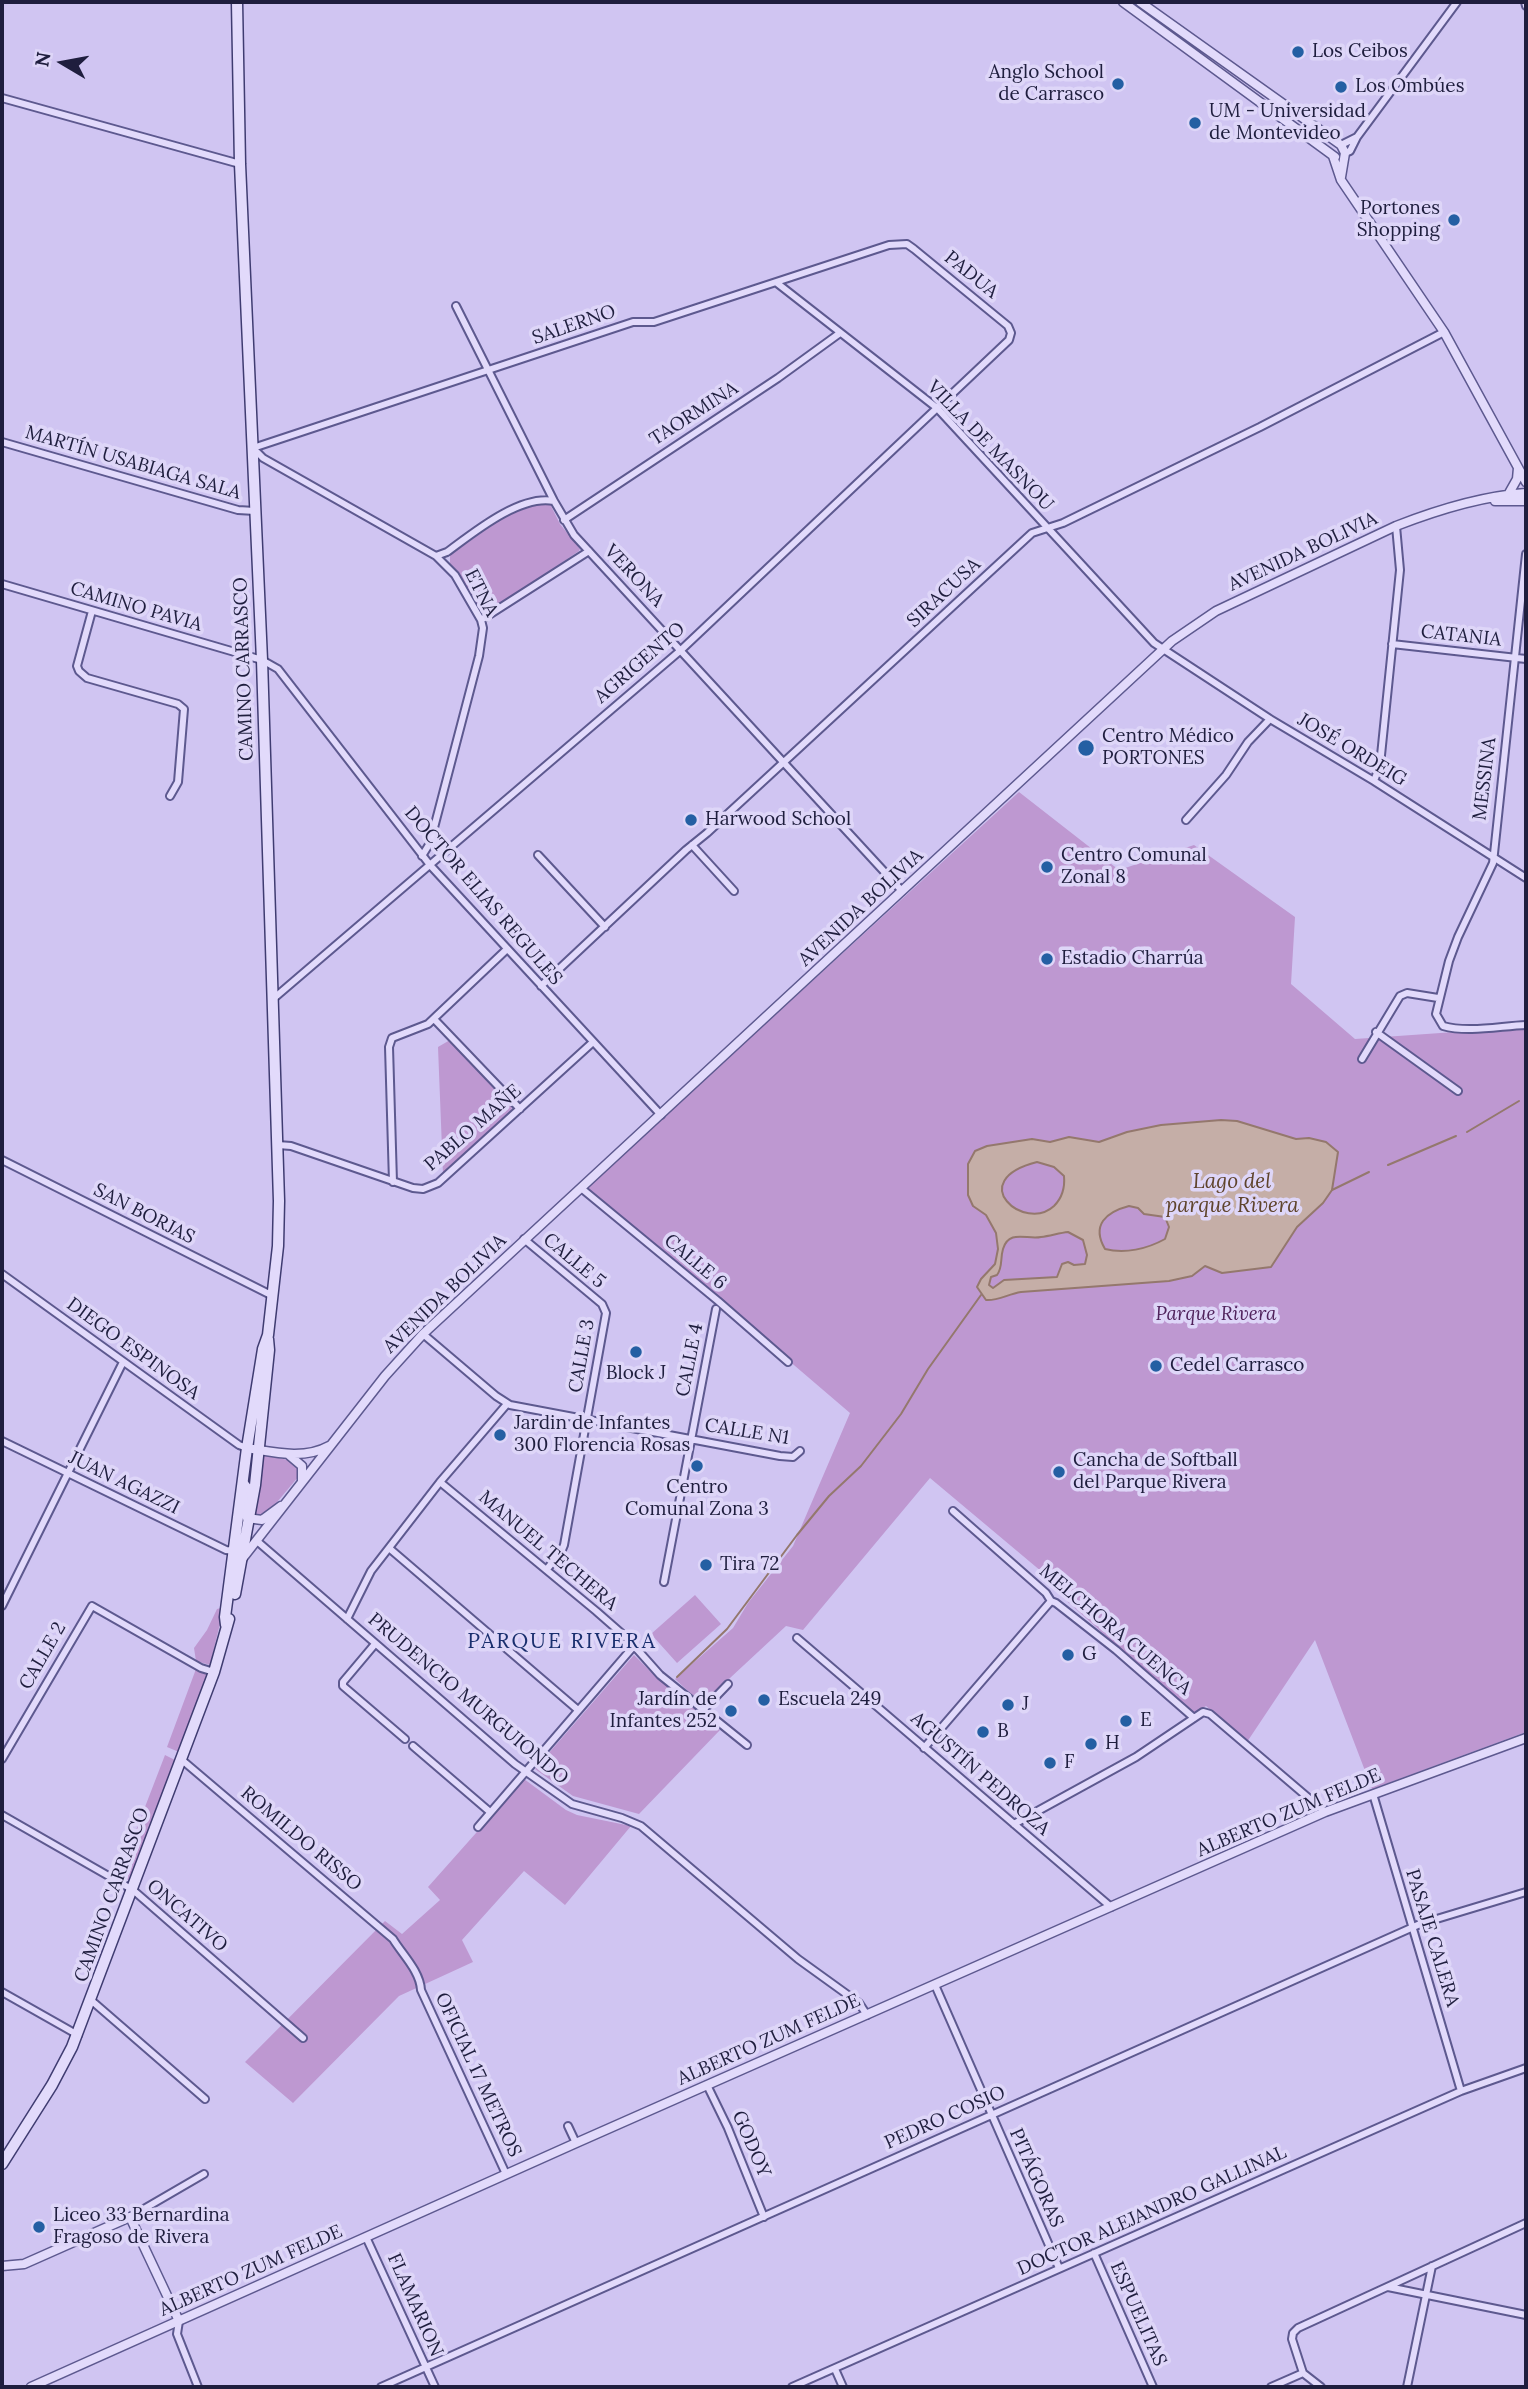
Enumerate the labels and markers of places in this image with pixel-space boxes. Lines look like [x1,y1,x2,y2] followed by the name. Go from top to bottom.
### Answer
[1312,41,1408,63] place label: Los Ceibos
[1290,44,1306,60] marker: Los Ceibos
[989,62,1104,106] place label: Anglo School de Carrasco
[1110,76,1126,92] marker: Anglo School de Carrasco
[1355,76,1464,98] place label: Los Ombúes
[1333,79,1349,95] marker: Los Ombúes
[1209,101,1366,145] place label: UM - Universidad de Montevideo
[1187,115,1203,131] marker: UM - Universidad de Montevideo
[1357,198,1440,242] place label: Portones Shopping
[1446,212,1462,228] marker: Portones Shopping
[1102,726,1234,770] place label: Centro Médico PORTONES
[1076,738,1096,758] marker: Centro Médico PORTONES
[705,809,851,831] place label: Harwood School
[683,812,699,828] marker: Harwood School
[1061,845,1207,889] place label: Centro Comunal Zonal 8
[1039,859,1055,875] marker: Centro Comunal Zonal 8
[1061,948,1204,970] place label: Estadio Charrúa
[1039,951,1055,967] marker: Estadio Charrúa
[628,1344,644,1360] marker: Block J
[1170,1355,1304,1377] place label: Cedel Carrasco
[1148,1358,1164,1374] marker: Cedel Carrasco
[606,1363,666,1385] place label: Block J
[514,1413,690,1457] place label: Jardin de Infantes 300 Florencia Rosas
[492,1427,508,1443] marker: Jardin de Infantes 300 Florencia Rosas
[1073,1450,1238,1494] place label: Cancha de Softball del Parque Rivera
[689,1458,705,1474] marker: Centro Comunal Zona 3
[1051,1464,1067,1480] marker: Cancha de Softball del Parque Rivera
[625,1477,769,1521] place label: Centro Comunal Zona 3
[720,1554,779,1576] place label: Tira 72
[698,1557,714,1573] marker: Tira 72
[1082,1644,1096,1666] place label: G
[1060,1647,1076,1663] marker: G
[609,1689,717,1733] place label: Jardín de Infantes 252
[778,1689,881,1711] place label: Escuela 249
[756,1692,772,1708] marker: Escuela 249
[1022,1694,1029,1716] place label: J
[1000,1697,1016,1713] marker: J
[723,1703,739,1719] marker: Jardín de Infantes 252
[1140,1710,1152,1732] place label: E
[1118,1713,1134,1729] marker: E
[997,1721,1009,1743] place label: B
[975,1724,991,1740] marker: B
[1105,1733,1120,1755] place label: H
[1083,1736,1099,1752] marker: H
[1064,1752,1074,1774] place label: F
[1042,1755,1058,1771] marker: F
[53,2205,230,2249] place label: Liceo 33 Bernardina Fragoso de Rivera
[31,2219,47,2235] marker: Liceo 33 Bernardina Fragoso de Rivera

